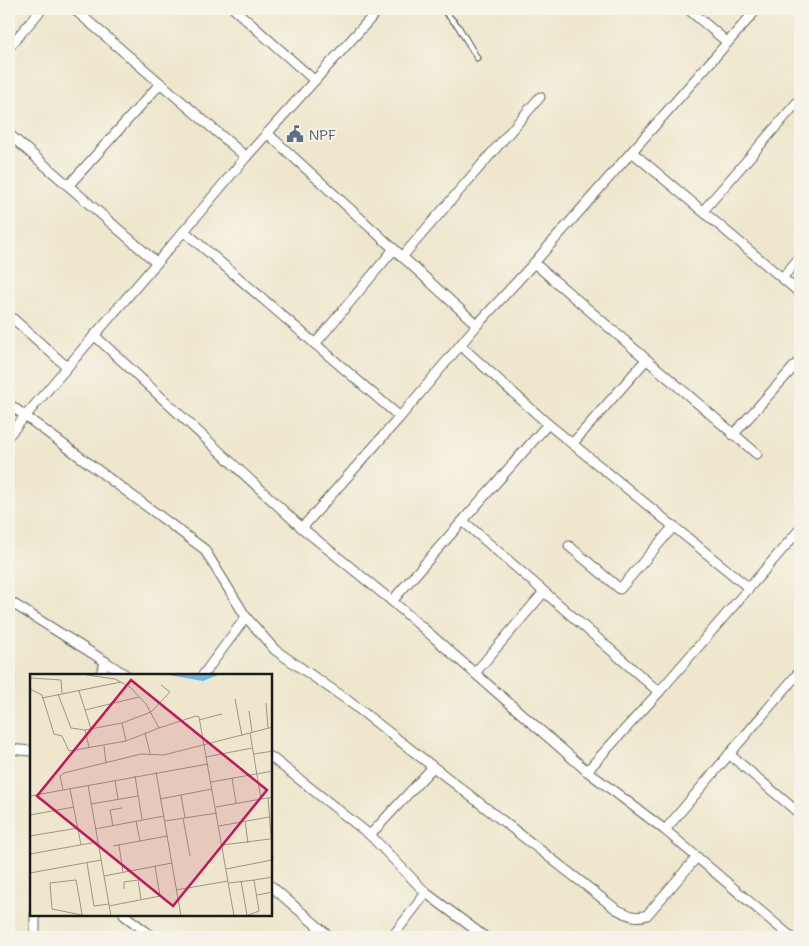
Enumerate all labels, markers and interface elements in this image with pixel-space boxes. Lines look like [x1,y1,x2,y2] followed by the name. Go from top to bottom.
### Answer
[285,124,305,144] public building icon: NPF
[309,125,336,144] place label: NPF
[30,674,272,916] inset map

